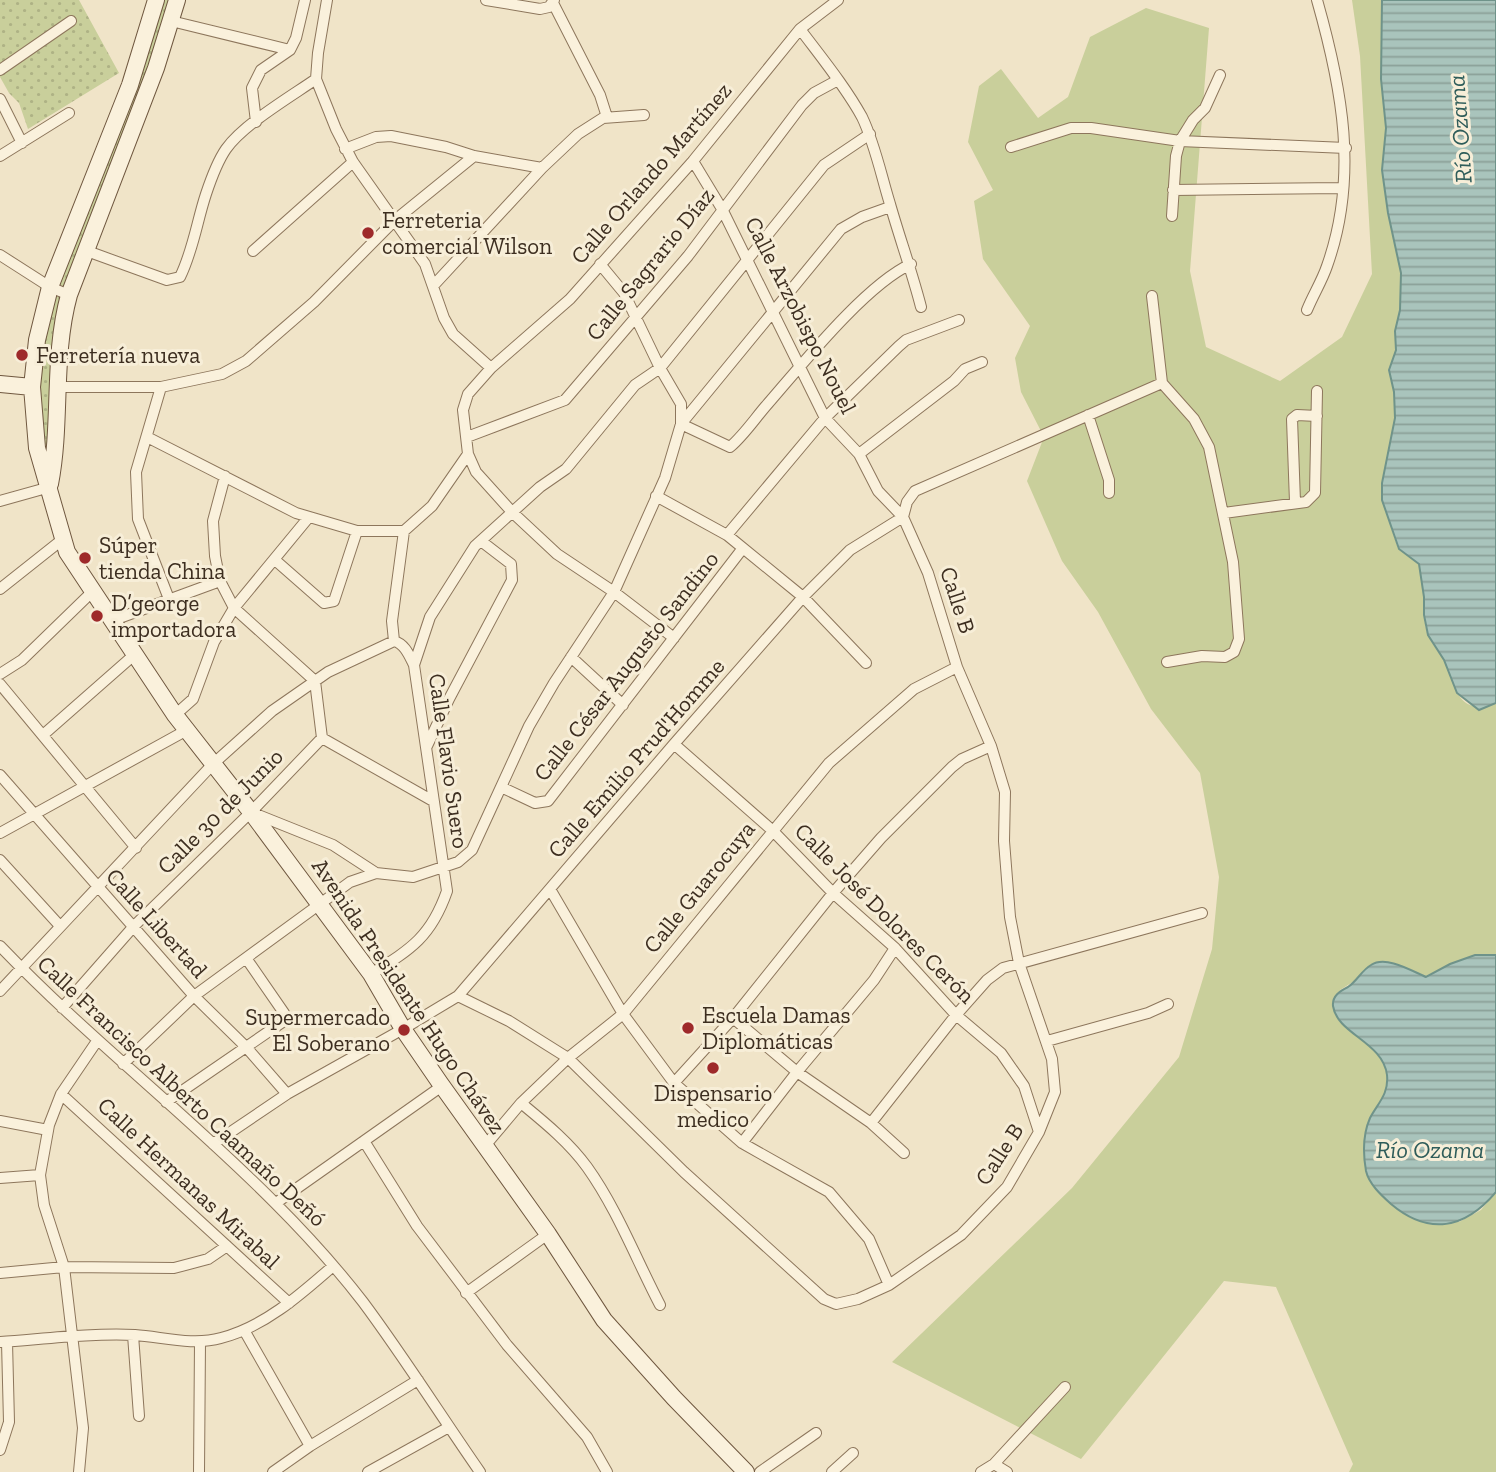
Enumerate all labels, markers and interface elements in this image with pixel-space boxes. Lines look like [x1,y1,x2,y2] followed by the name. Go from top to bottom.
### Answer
[1441,74,1478,184] water label: Río Ozama
[565,76,738,269] street label: Calle Orlando Martínez
[580,182,720,346] street label: Calle Sagrario Díaz
[382,206,552,260] place label: Ferreteria comercial Wilson
[739,212,863,418] street label: Calle Arzobispo Nouel
[360,225,376,241] marker: Ferreteria comercial Wilson
[36,341,200,369] place label: Ferretería nueva
[14,347,30,363] marker: Ferretería nueva
[99,531,225,585] place label: Súper tienda China
[528,545,724,787] street label: Calle César Augusto Sandino
[77,550,93,566] marker: Súper tienda China
[934,563,982,637] street label: Calle B
[111,589,236,643] place label: D’george importadora
[89,608,105,624] marker: D’george importadora
[542,652,730,864] street label: Calle Emilio Prud'Homme
[423,672,475,850] street label: Calle Flavio Suero
[151,742,289,880] street label: Calle 30 de Junio
[637,815,761,959] street label: Calle Guarocuya
[789,817,981,1009] street label: Calle José Dolores Cerón
[306,853,512,1139] street label: Avenida Presidente Hugo Chávez
[100,862,214,984] street label: Calle Libertad
[32,950,332,1232] street label: Calle Francisco Alberto Caamaño Deñó
[702,1001,851,1055] place label: Escuela Damas Diplomáticas
[245,1003,390,1057] place label: Supermercado El Soberano
[680,1020,696,1036] marker: Escuela Damas Diplomáticas
[396,1022,412,1038] marker: Supermercado El Soberano
[705,1060,721,1076] marker: Dispensario medico
[654,1079,772,1133] place label: Dispensario medico
[92,1091,286,1275] street label: Calle Hermanas Mirabal
[969,1118,1029,1190] street label: Calle B
[1376,1135,1484,1164] water label: Río Ozama

